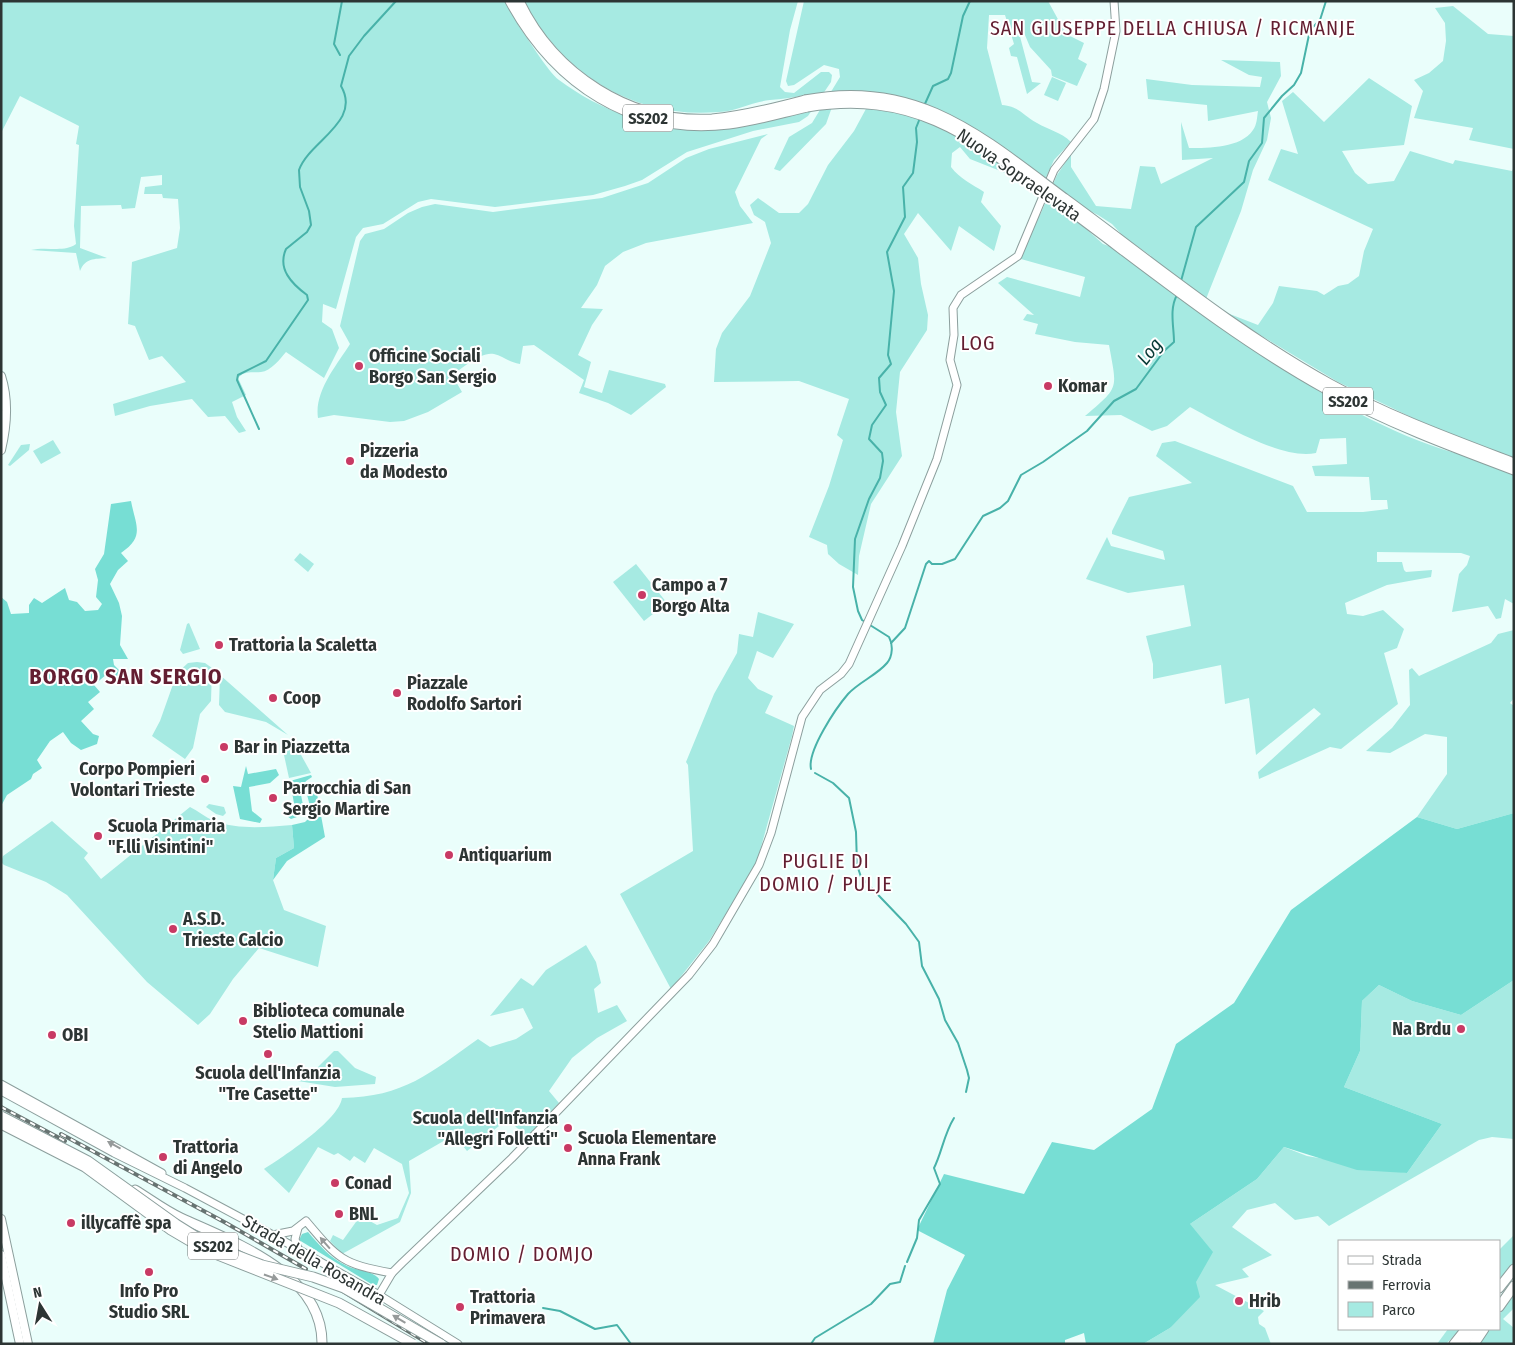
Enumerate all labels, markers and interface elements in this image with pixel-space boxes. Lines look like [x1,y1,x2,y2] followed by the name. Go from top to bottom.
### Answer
[990,16,1356,40] district label: SAN GIUSEPPE DELLA CHIUSA / RICMANJE
[623,105,673,132] road number: SS202
[953,124,1085,226] street label: Nuova Sopraelevata
[961,331,995,355] district label: LOG
[1132,333,1167,369] water label: Log
[369,345,497,388] place label: Officine Sociali Borgo San Sergio
[353,360,365,372] marker: Officine Sociali Borgo San Sergio
[1058,375,1107,397] place label: Komar
[1042,380,1054,392] marker: Komar
[1323,388,1373,414] road number: SS202
[360,440,448,483] place label: Pizzeria da Modesto
[344,455,356,467] marker: Pizzeria da Modesto
[652,574,730,617] place label: Campo a 7 Borgo Alta
[636,589,648,601] marker: Campo a 7 Borgo Alta
[229,634,377,656] place label: Trattoria la Scaletta
[213,639,225,651] marker: Trattoria la Scaletta
[29,663,223,690] district label: BORGO SAN SERGIO
[407,672,522,715] place label: Piazzale Rodolfo Sartori
[283,687,321,709] place label: Coop
[391,687,403,699] marker: Piazzale Rodolfo Sartori
[267,692,279,704] marker: Coop
[234,736,350,758] place label: Bar in Piazzetta
[218,741,230,753] marker: Bar in Piazzetta
[70,758,195,801] place label: Corpo Pompieri Volontari Trieste
[199,773,211,785] marker: Corpo Pompieri Volontari Trieste
[283,777,411,820] place label: Parrocchia di San Sergio Martire
[267,792,279,804] marker: Parrocchia di San Sergio Martire
[108,815,225,858] place label: Scuola Primaria "F.lli Visintini"
[92,830,104,842] marker: Scuola Primaria "F.lli Visintini"
[458,844,552,866] place label: Antiquarium
[443,849,455,861] marker: Antiquarium
[759,849,893,896] district label: PUGLIE DI DOMIO / PULJE
[182,908,284,951] place label: A.S.D. Trieste Calcio
[167,923,179,935] marker: A.S.D. Trieste Calcio
[253,1000,405,1043] place label: Biblioteca comunale Stelio Mattioni
[237,1015,249,1027] marker: Biblioteca comunale Stelio Mattioni
[1392,1018,1451,1040] place label: Na Brdu
[1455,1023,1467,1035] marker: Na Brdu
[62,1024,88,1046] place label: OBI
[46,1029,58,1041] marker: OBI
[262,1048,274,1060] marker: Scuola dell'Infanzia "Tre Casette"
[195,1062,341,1105] place label: Scuola dell'Infanzia "Tre Casette"
[413,1107,558,1150] place label: Scuola dell'Infanzia "Allegri Folletti"
[562,1122,574,1134] marker: Scuola dell'Infanzia "Allegri Folletti"
[577,1127,716,1170] place label: Scuola Elementare Anna Frank
[173,1136,243,1179] place label: Trattoria di Angelo
[106,1141,121,1149] one-way arrow
[562,1142,574,1154] marker: Scuola Elementare Anna Frank
[157,1151,169,1163] marker: Trattoria di Angelo
[345,1172,392,1194] place label: Conad
[329,1177,341,1189] marker: Conad
[349,1203,379,1225] place label: BNL
[333,1208,345,1220] marker: BNL
[238,1210,390,1310] street label: Strada della Rosandra
[81,1212,171,1234] place label: illycaffè spa
[65,1217,77,1229] marker: illycaffè spa
[188,1232,238,1260] road number: SS202
[319,1238,331,1250] one-way arrow
[1338,1240,1500,1330] legend
[450,1242,594,1266] district label: DOMIO / DOMJO
[1382,1251,1422,1269] text: Strada
[143,1266,155,1278] marker: Info Pro Studio SRL
[263,1274,278,1281] one-way arrow
[1382,1276,1431,1294] text: Ferrovia
[15,1280,65,1330] north arrow
[109,1280,190,1323] place label: Info Pro Studio SRL
[32,1284,43,1302] text: N
[470,1286,546,1329] place label: Trattoria Primavera
[1249,1290,1281,1312] place label: Hrib
[1233,1295,1245,1307] marker: Hrib
[454,1301,466,1313] marker: Trattoria Primavera
[1382,1301,1415,1319] text: Parco
[392,1314,405,1323] one-way arrow

